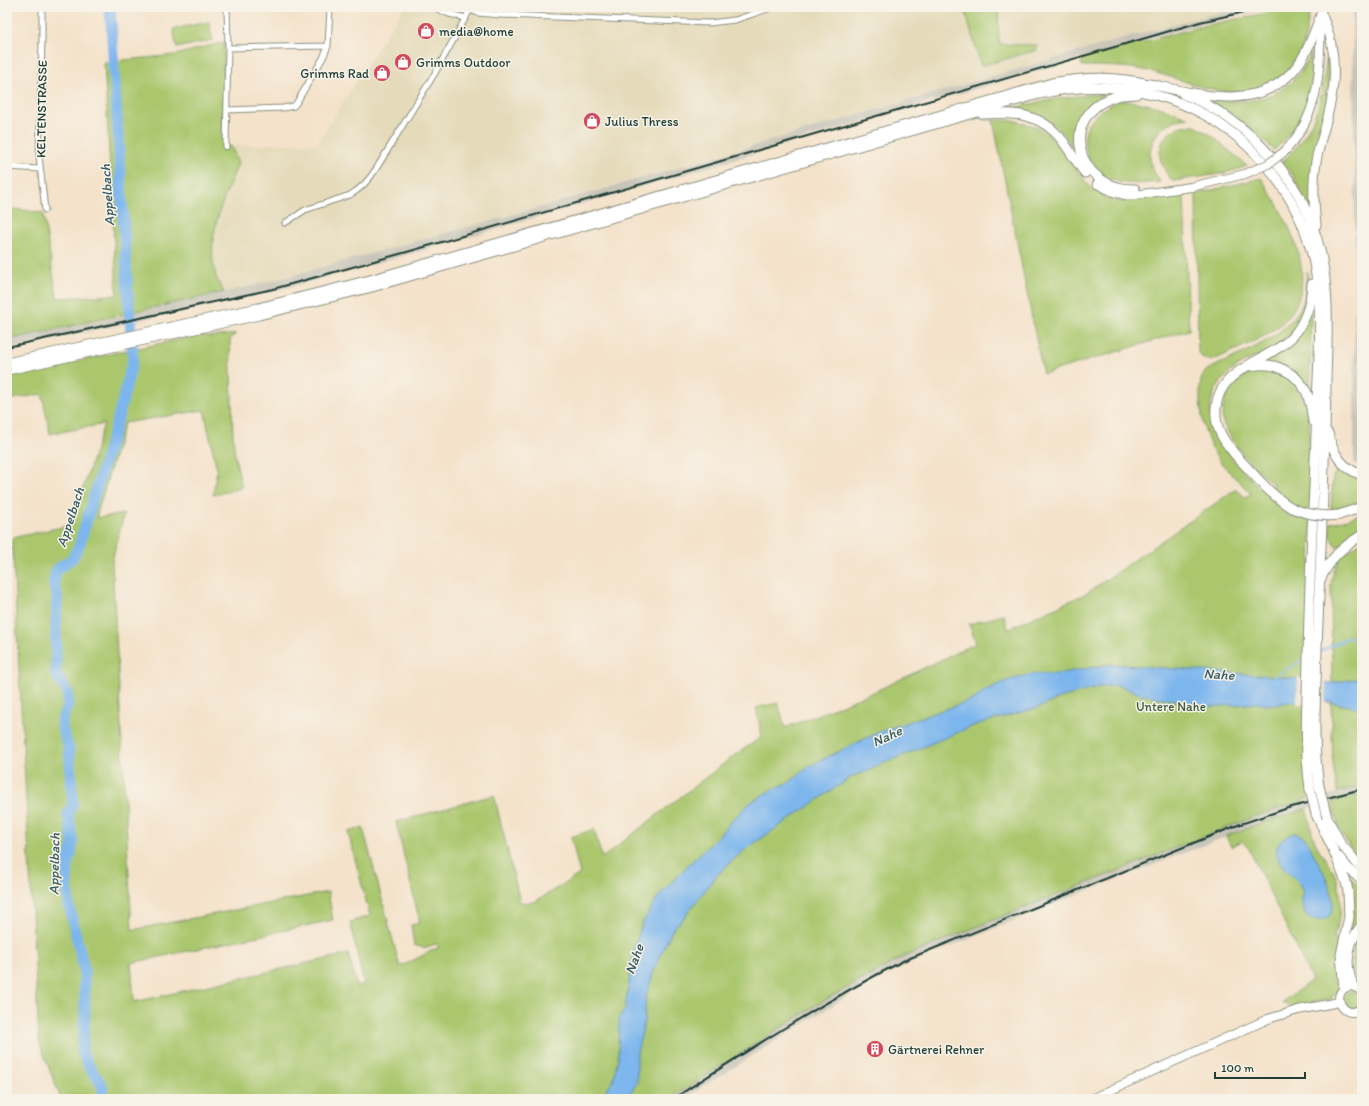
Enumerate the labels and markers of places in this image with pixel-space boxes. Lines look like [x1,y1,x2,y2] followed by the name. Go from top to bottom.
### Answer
[416,21,436,41] shop icon: media@home
[439,24,514,39] place label: media@home
[393,52,413,72] shop icon: Grimms Outdoor
[416,55,511,70] place label: Grimms Outdoor
[372,63,392,83] shop icon: Grimms Rad
[300,66,369,81] place label: Grimms Rad
[582,111,602,131] shop icon: Julius Thress
[605,114,679,129] place label: Julius Thress
[865,1039,885,1059] building icon: Gärtnerei Rehner
[888,1042,985,1057] place label: Gärtnerei Rehner

